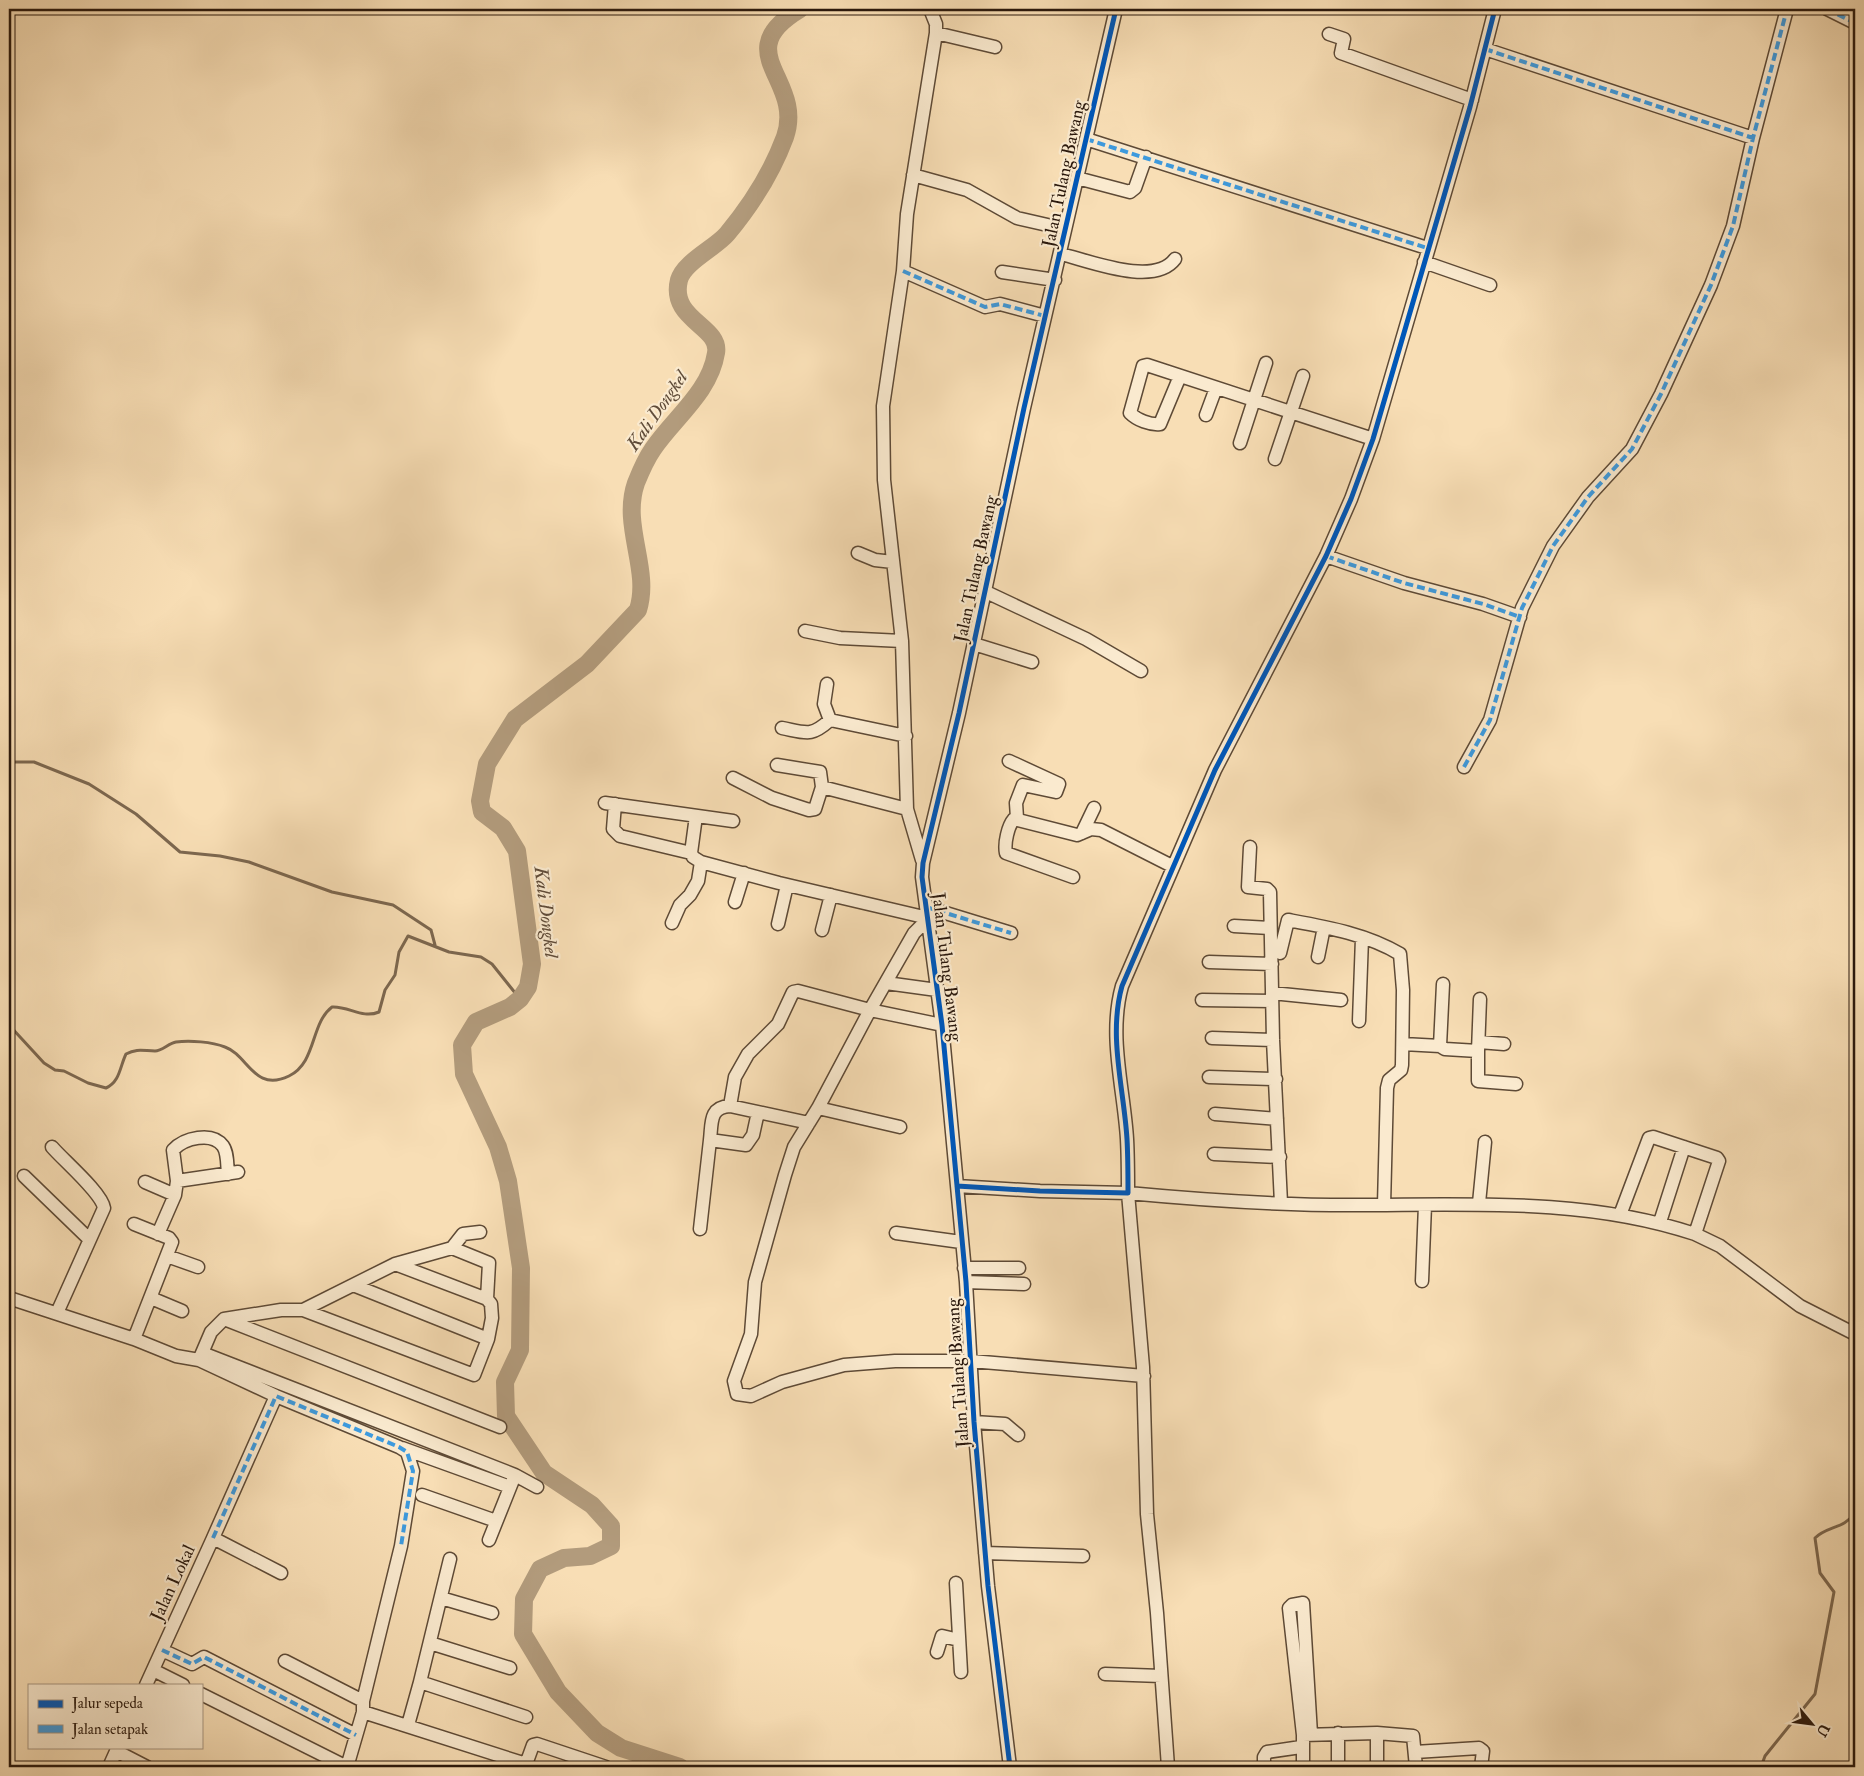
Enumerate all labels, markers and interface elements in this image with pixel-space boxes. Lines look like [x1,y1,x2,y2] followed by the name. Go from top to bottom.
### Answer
[1037,97,1091,251] street label: Jalan Tulang Bawang
[620,365,694,456] water label: Kali Dongkel
[949,492,1003,646] street label: Jalan Tulang Bawang
[528,864,564,960] water label: Kali Dongkel
[926,890,968,1044] street label: Jalan Tulang Bawang
[941,1296,975,1449] street label: Jalan Tulang Bawang
[145,1541,201,1626] street label: Jalan Lokal
[28,1684,202,1748] legend
[71,1694,144,1714] text: Jalur sepeda
[1786,1698,1836,1748] north arrow
[71,1720,148,1740] text: Jalan setapak
[1813,1721,1833,1740] text: U

